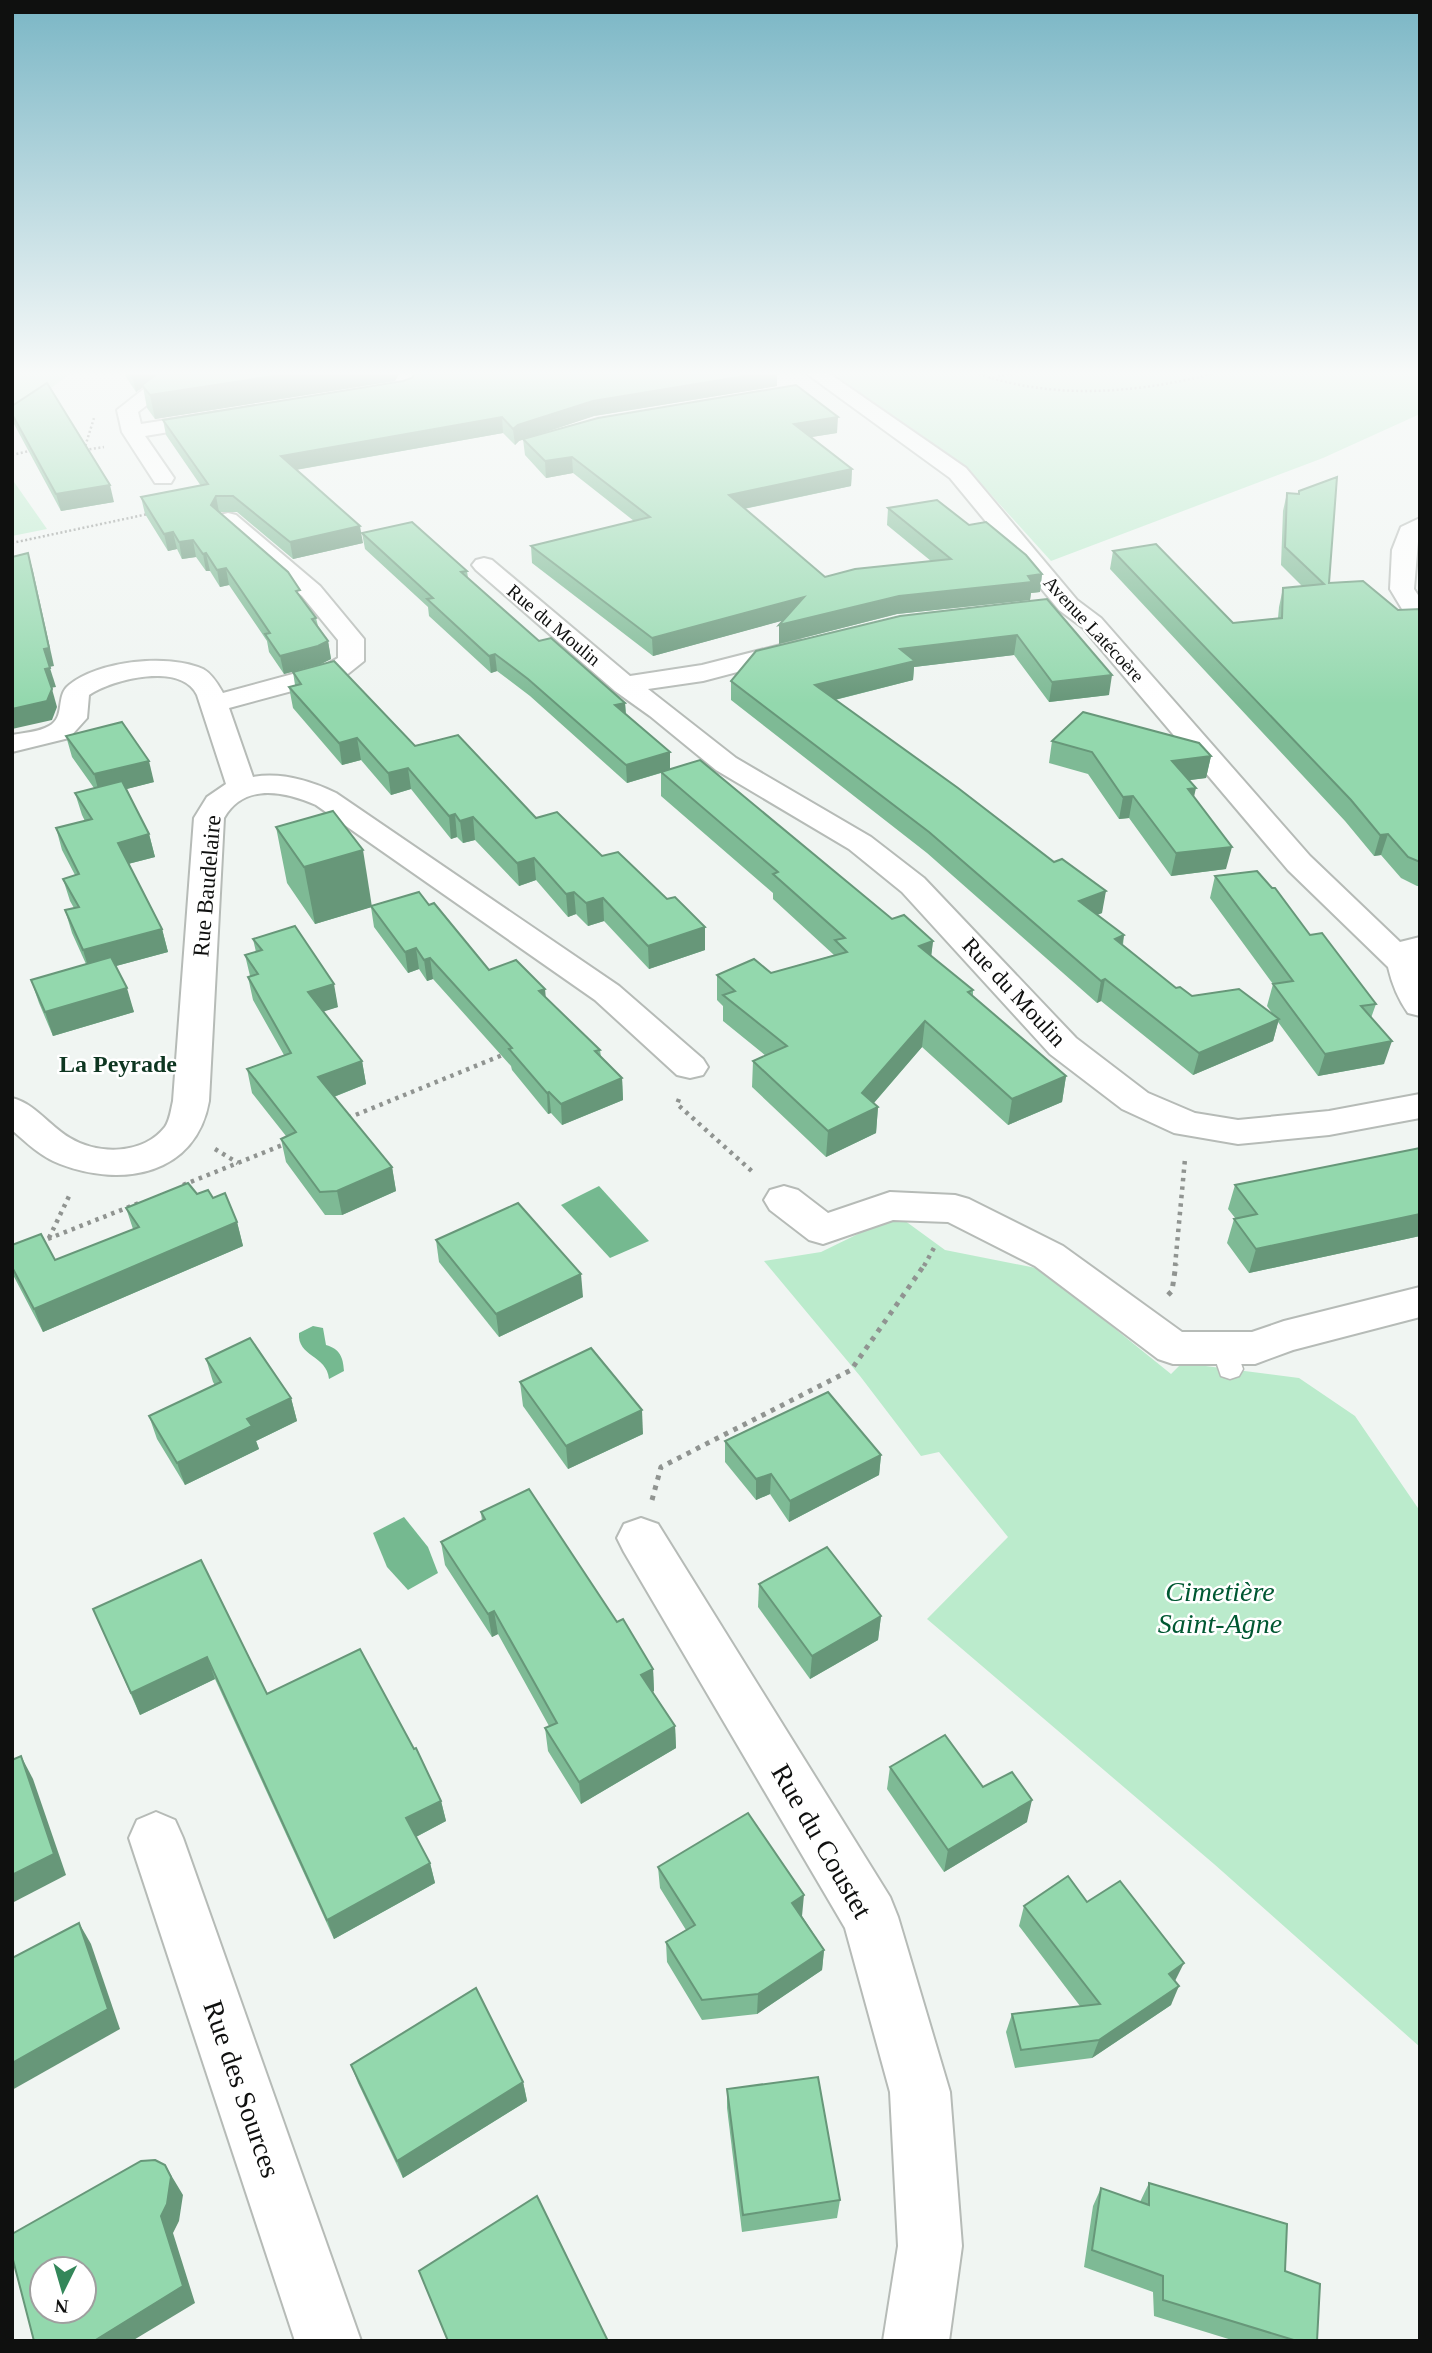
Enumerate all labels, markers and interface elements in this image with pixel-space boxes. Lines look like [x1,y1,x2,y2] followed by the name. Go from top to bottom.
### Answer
[1039,572,1149,686] street label: Avenue Latécoère
[503,580,605,670] street label: Rue du Moulin
[188,814,226,958] street label: Rue Baudelaire
[957,933,1071,1052] street label: Rue du Moulin
[59,1051,177,1077] district label: La Peyrade
[1158,1576,1282,1639] park label: Cimetière Saint-Agne
[765,1758,879,1924] street label: Rue du Coustet
[197,1996,287,2182] street label: Rue des Sources
[28,2255,98,2325] north arrow
[54,2295,69,2317] text: N

